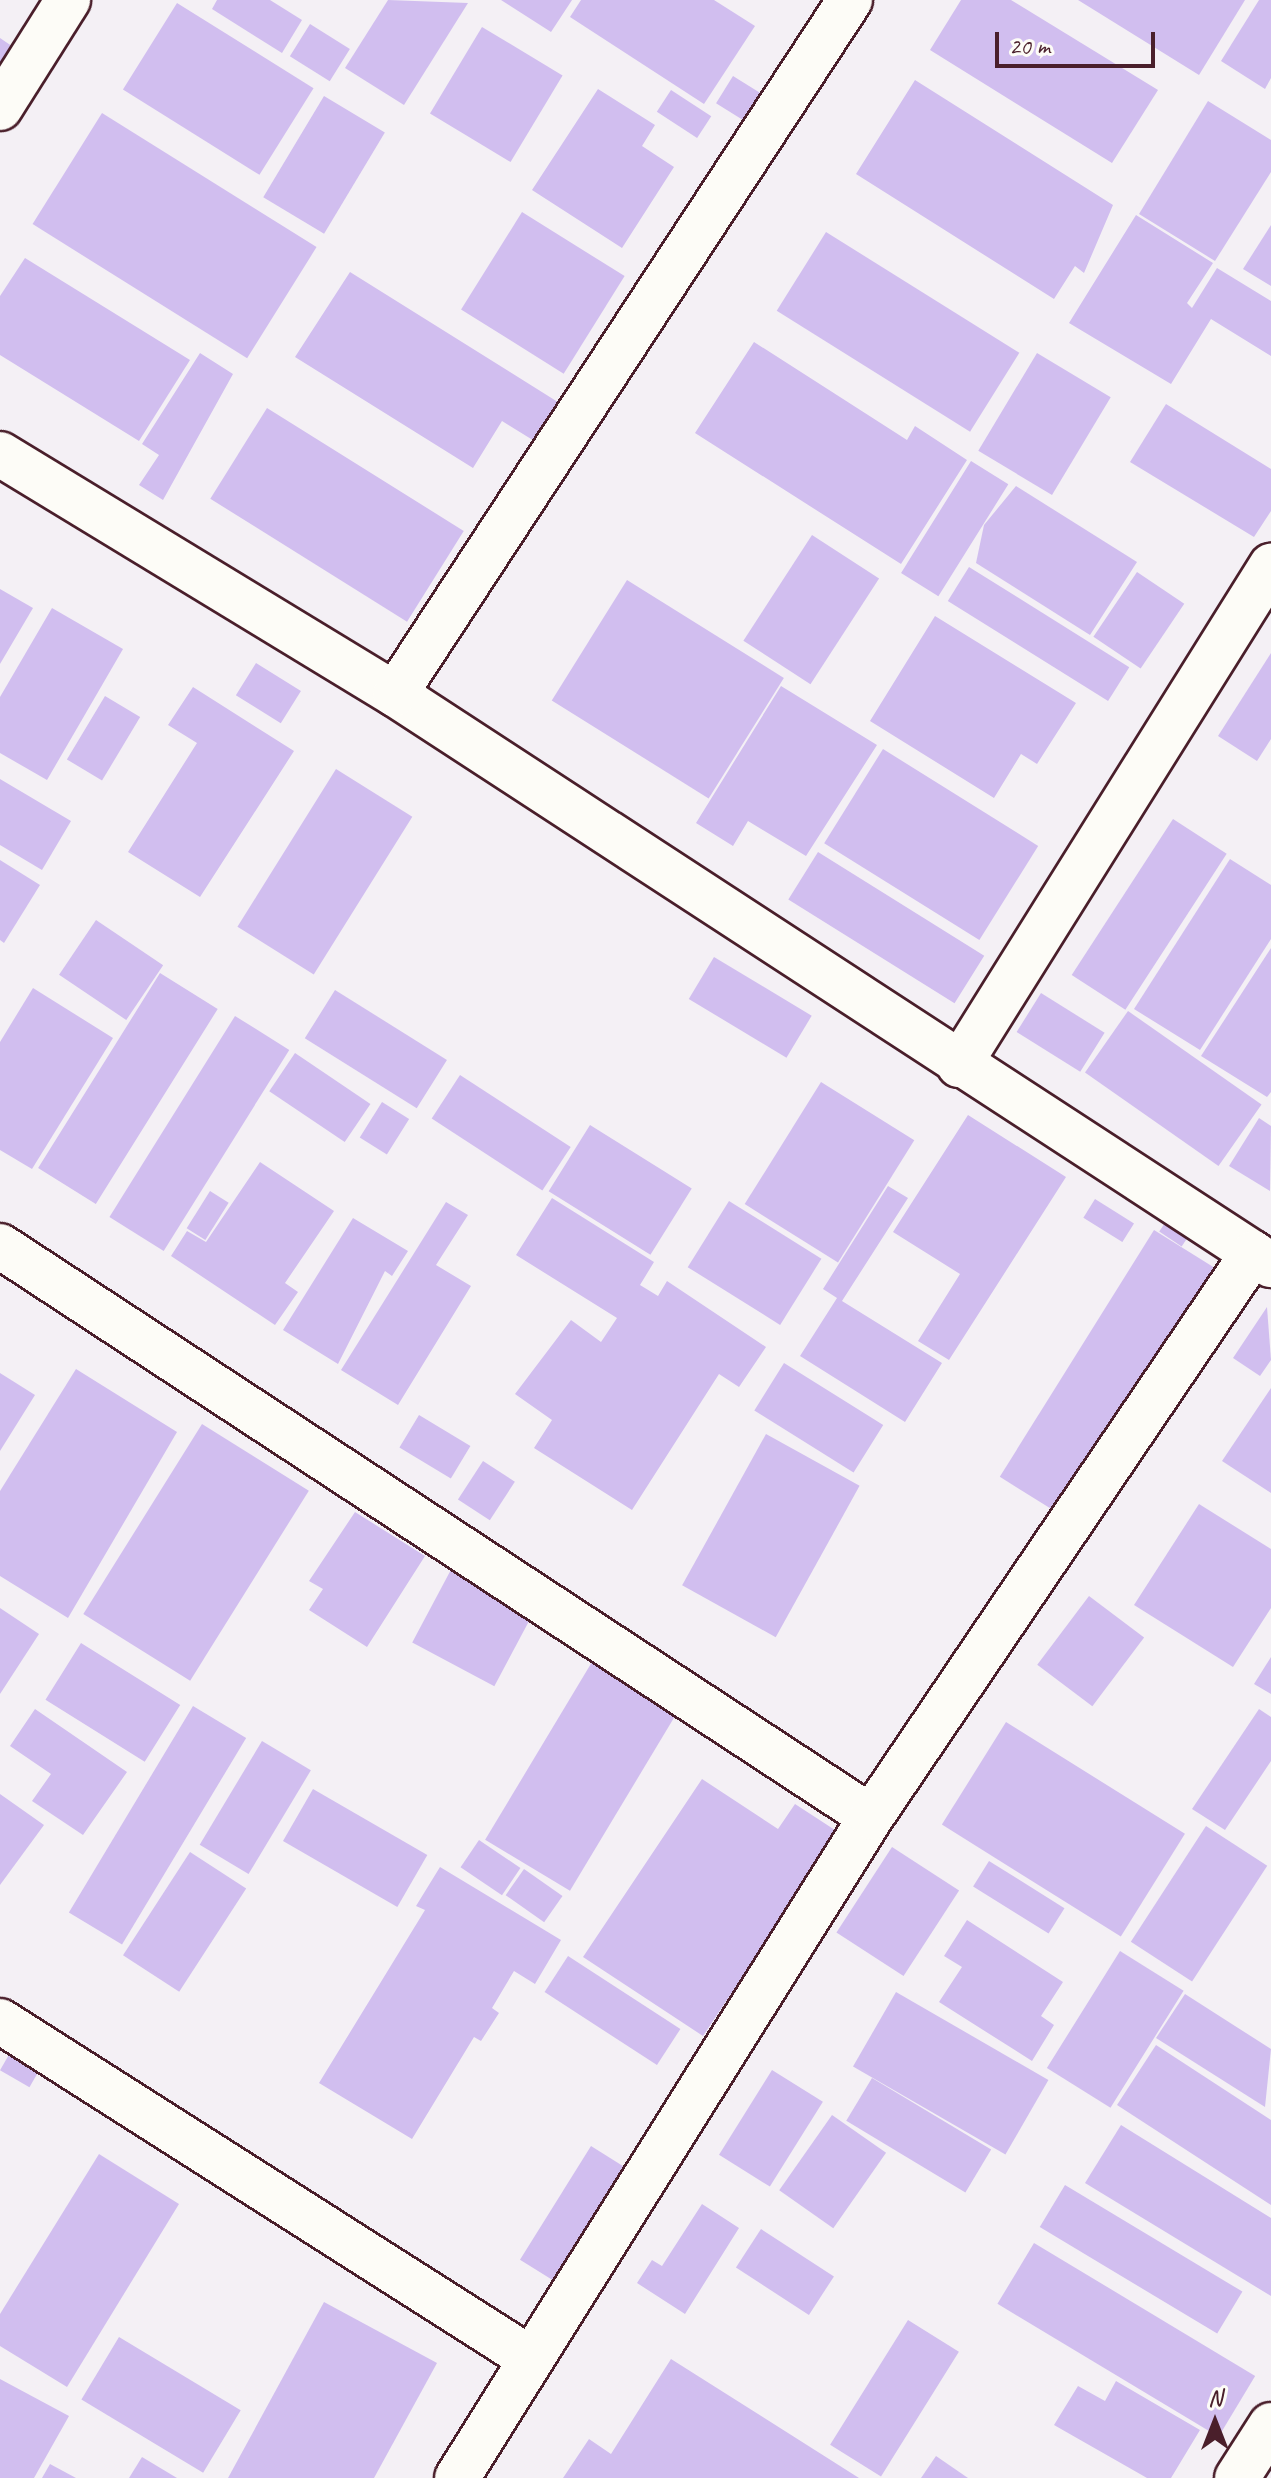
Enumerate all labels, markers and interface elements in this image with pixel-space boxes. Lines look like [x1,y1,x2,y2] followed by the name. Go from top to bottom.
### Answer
[999,16,1159,66] scale bar
[1009,31,1050,61] text: 20 m
[1175,2382,1255,2462] north arrow
[1208,2384,1222,2412] text: N

